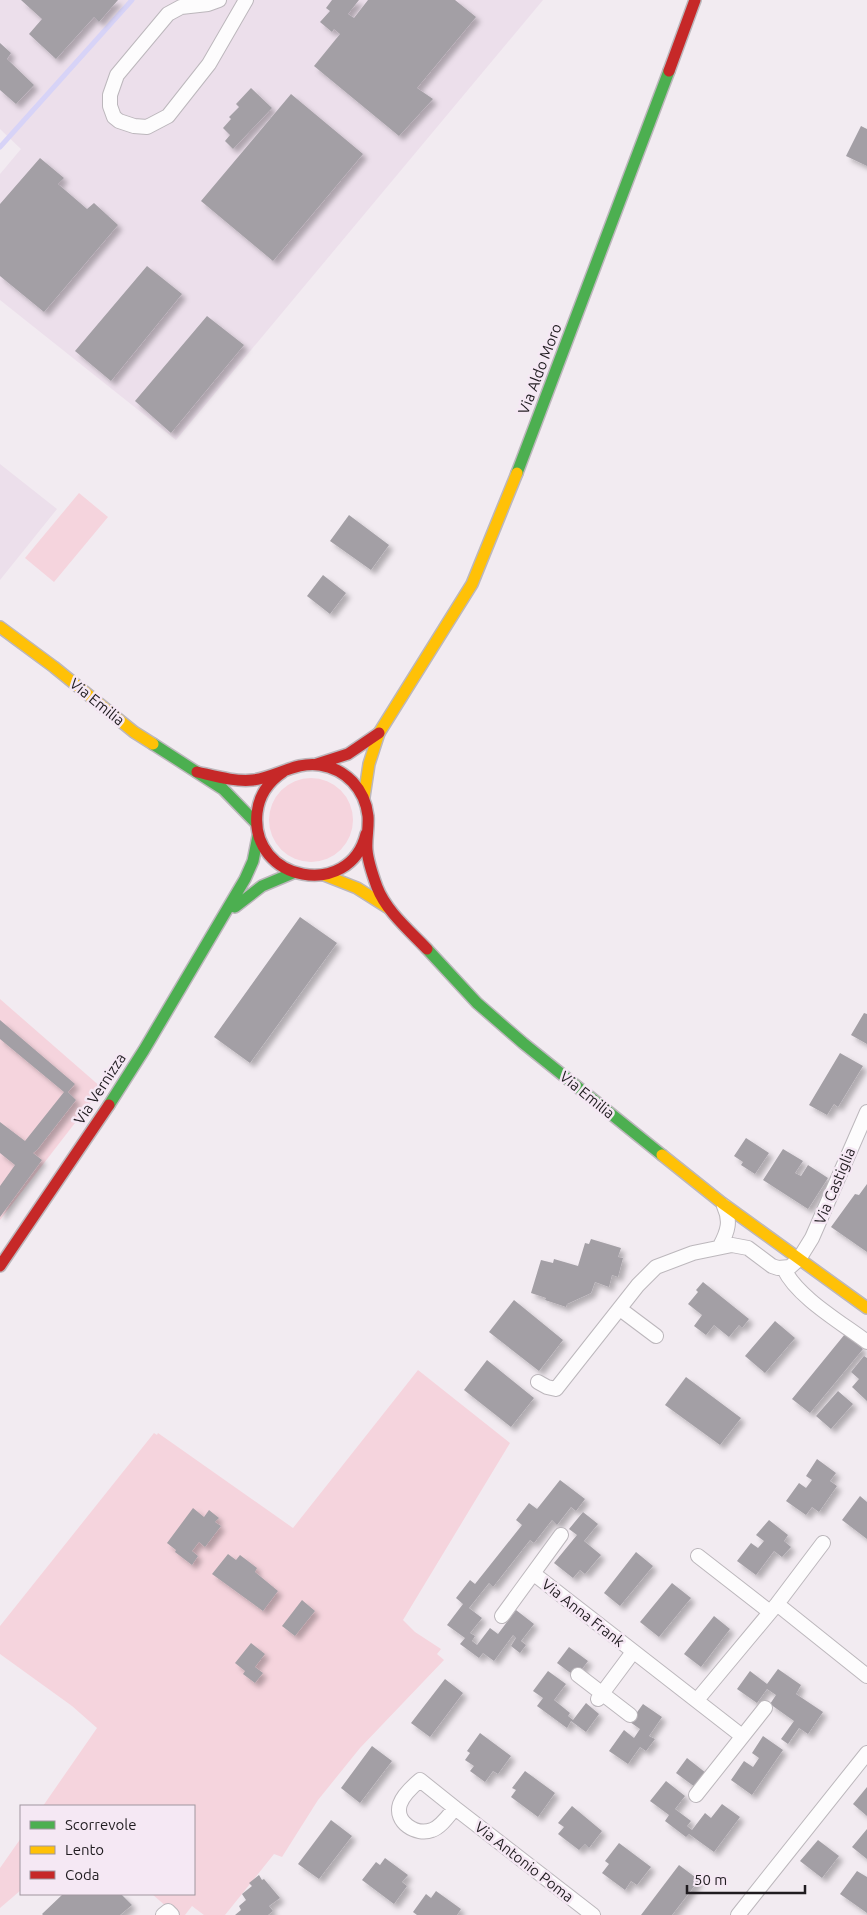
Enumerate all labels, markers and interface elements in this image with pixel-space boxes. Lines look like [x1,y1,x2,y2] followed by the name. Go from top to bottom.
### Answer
[514,321,565,417] street label: Via Aldo Moro
[67,675,128,729] street label: Via Emilia
[70,1050,129,1128] street label: Via Vernizza
[557,1068,618,1122] street label: Via Emilia
[811,1145,858,1227] street label: Via Castiglia
[539,1575,628,1650] street label: Via Anna Frank
[20,1805,195,1895] legend
[65,1816,136,1833] text: Scorrevole
[472,1818,577,1905] street label: Via Antonio Poma
[65,1841,104,1858] text: Lento
[687,1862,804,1894] scale bar
[65,1866,99,1883] text: Coda
[694,1871,727,1888] text: 50 m

